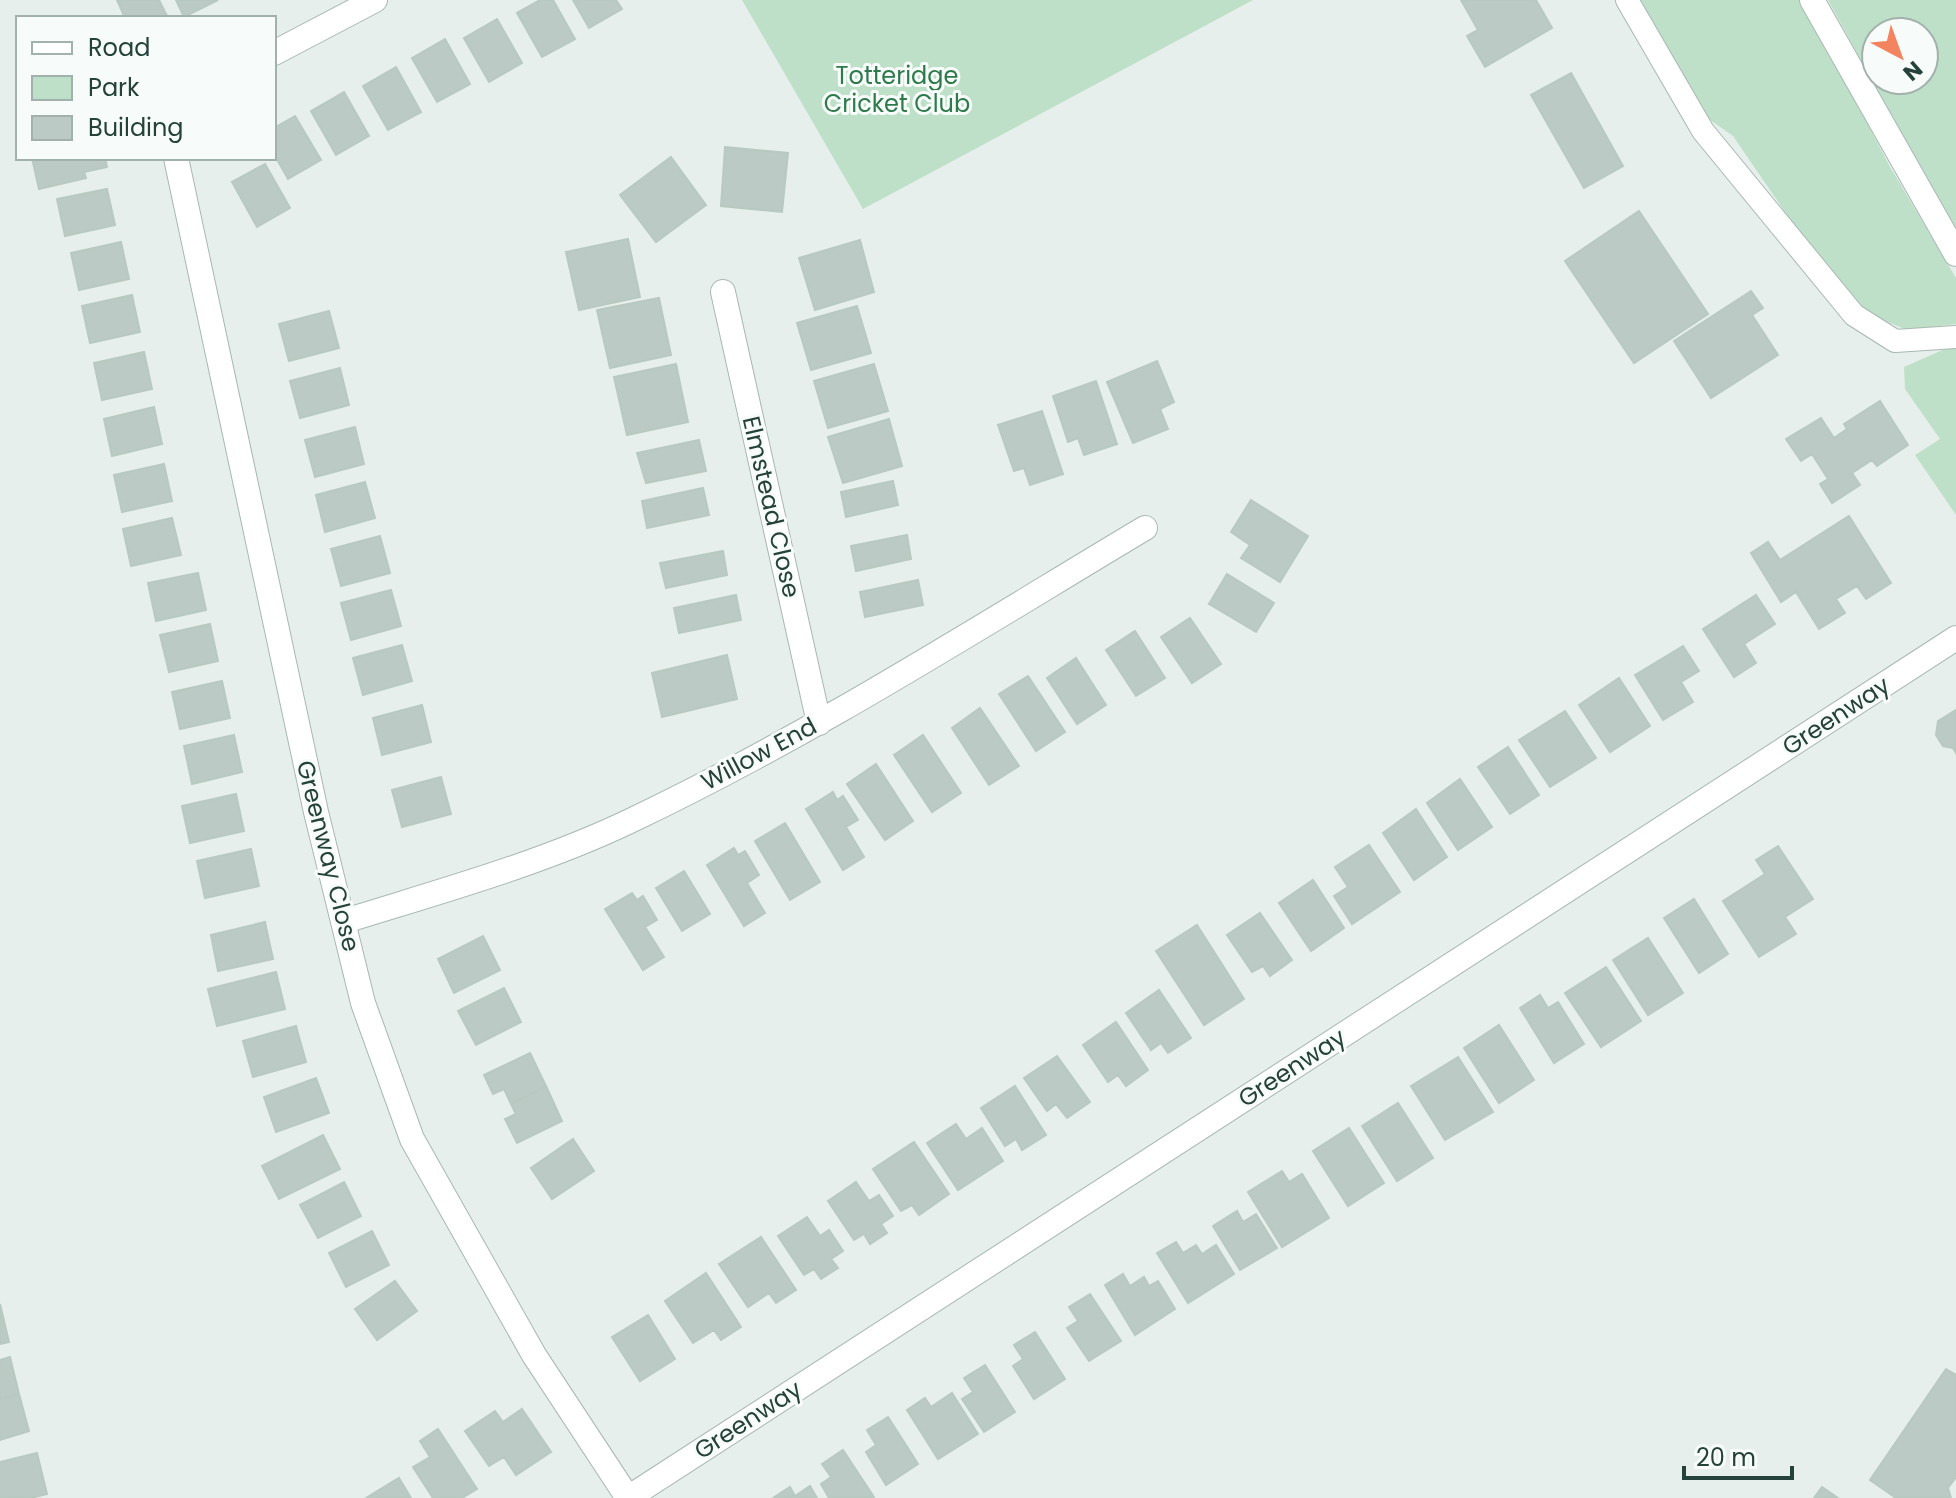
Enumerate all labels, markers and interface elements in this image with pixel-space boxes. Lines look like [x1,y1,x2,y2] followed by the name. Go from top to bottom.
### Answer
[16,16,276,160] legend
[1860,16,1940,96] north arrow
[88,31,150,64] text: Road
[1896,54,1929,88] text: N
[824,59,970,120] park label: Totteridge Cricket Club
[88,71,140,104] text: Park
[88,111,184,144] text: Building
[735,413,808,601] street label: Elmstead Close
[1776,668,1896,763] street label: Greenway
[695,709,822,798] street label: Willow End
[289,757,368,955] street label: Greenway Close
[1232,1020,1352,1115] street label: Greenway
[688,1372,808,1467] street label: Greenway
[1684,1430,1792,1480] scale bar
[1696,1441,1756,1474] text: 20 m

